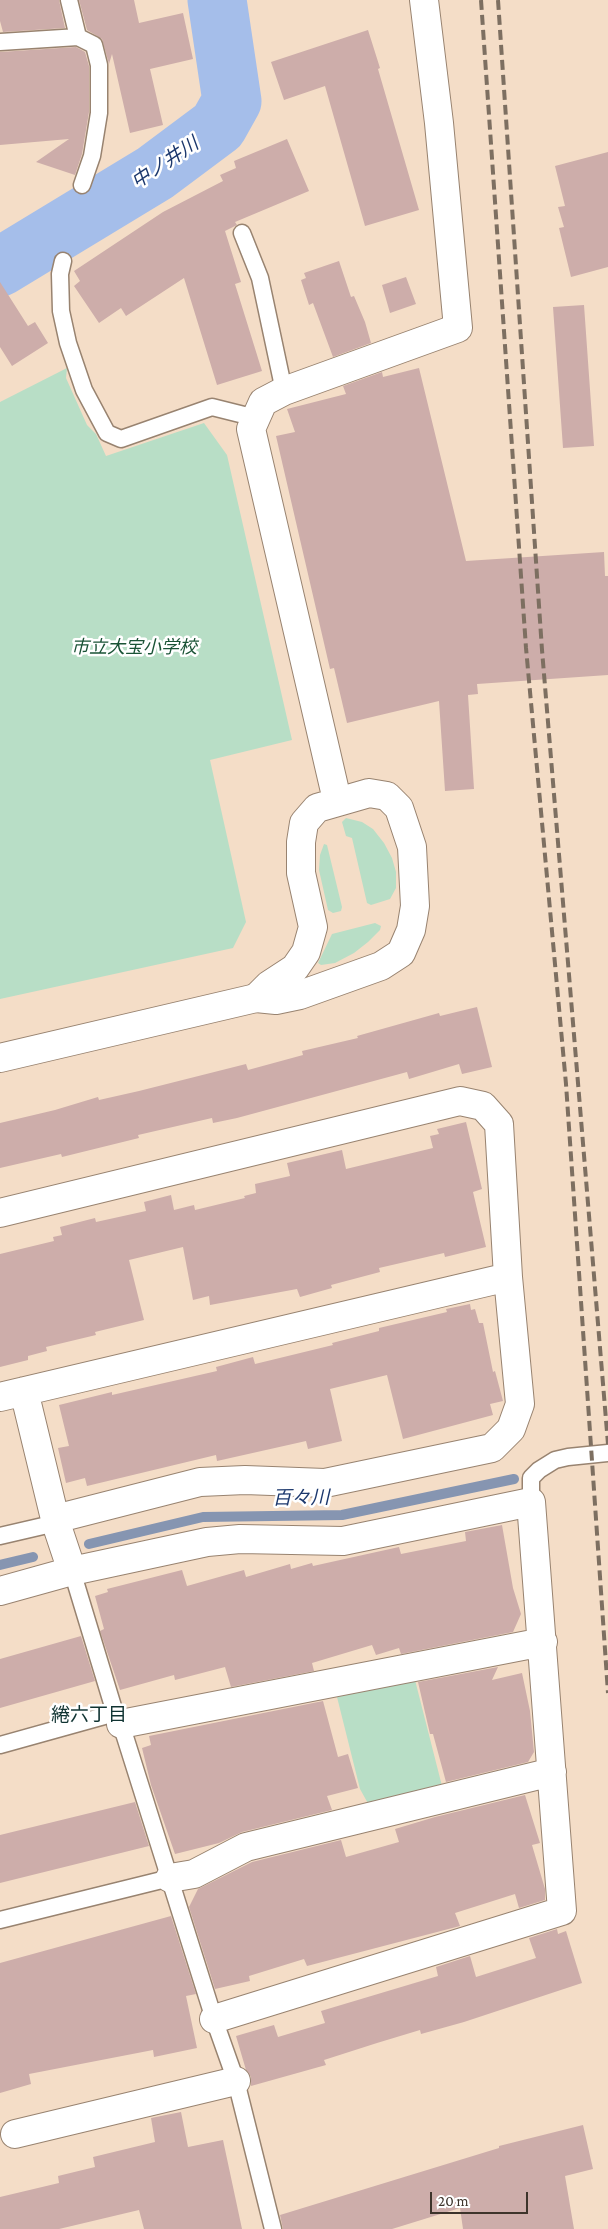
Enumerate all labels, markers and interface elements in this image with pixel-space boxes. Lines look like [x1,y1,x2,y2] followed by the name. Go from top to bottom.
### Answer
[127,132,203,194] water label: 中ノ井川
[71,636,197,658] park label: 市立大宝小学校
[272,1486,330,1510] water label: 百々川
[51,1704,127,1726] district label: 綣六丁目
[433,2182,530,2214] scale bar
[438,2193,469,2209] text: 20 m

